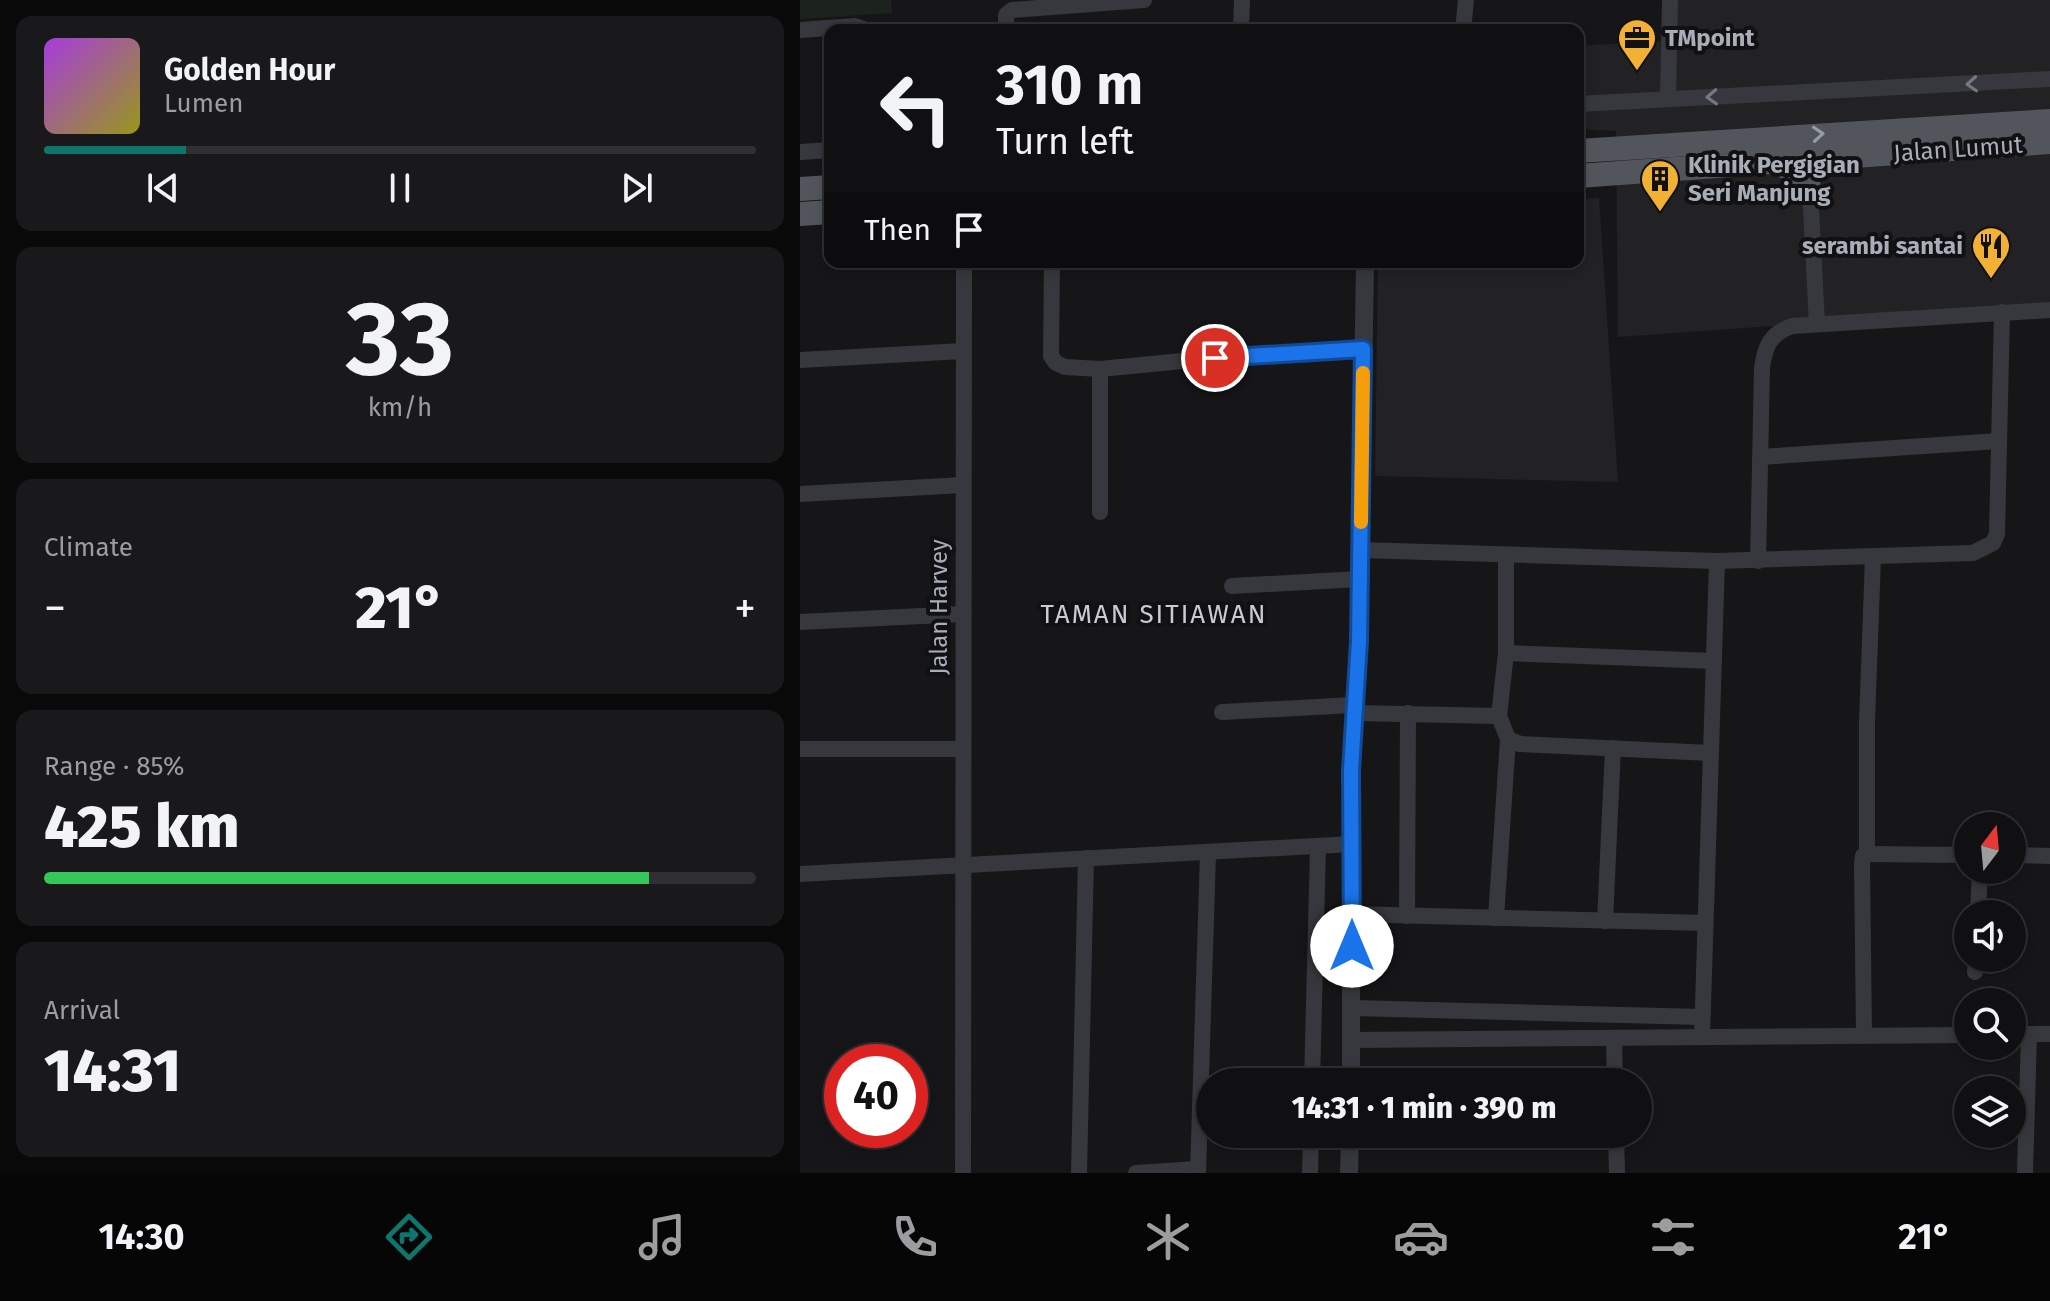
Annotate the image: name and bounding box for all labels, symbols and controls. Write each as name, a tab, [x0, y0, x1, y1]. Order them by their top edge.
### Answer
office icon: TMpoint	[1616, 17, 1658, 72]
place label: TMpoint	[1665, 24, 1755, 52]
text: Golden Hour	[164, 52, 335, 88]
text: 310 m	[996, 52, 1143, 119]
icon: left	[864, 56, 968, 160]
one-way arrow	[1965, 75, 1978, 92]
text: Lumen	[164, 88, 243, 119]
one-way arrow	[1706, 88, 1719, 105]
text: Turn left	[996, 120, 1134, 164]
one-way arrow	[1812, 126, 1825, 143]
street label: Jalan Lumut	[1893, 131, 2024, 167]
place label: Klinik Pergigian Seri Manjung	[1688, 151, 1860, 207]
building icon: Klinik Pergigian Seri Manjung	[1639, 158, 1681, 213]
icon: previous	[141, 166, 185, 210]
icon: pause	[378, 166, 422, 210]
icon: next	[615, 166, 659, 210]
icon: arrive	[947, 208, 991, 252]
text: Then	[864, 212, 931, 248]
restaurant icon: serambi santai	[1970, 225, 2012, 280]
place label: serambi santai	[1802, 232, 1963, 260]
text: 33	[346, 277, 454, 402]
pin	[1181, 324, 1249, 392]
icon: arrive	[1193, 336, 1237, 380]
text: km/h	[368, 392, 432, 423]
text: Climate	[44, 532, 133, 563]
street label: Jalan Harvey	[925, 539, 953, 675]
text: 21°	[355, 572, 445, 644]
text: −	[44, 582, 66, 635]
text: +	[734, 582, 756, 635]
district label: TAMAN SITIAWAN	[1041, 599, 1267, 630]
text: Range · 85%	[44, 751, 184, 782]
text: 425 km	[44, 791, 239, 863]
north arrow	[1954, 812, 2026, 884]
map controls	[1954, 812, 2026, 1148]
button: sound	[1954, 900, 2026, 972]
position arrow	[1310, 904, 1394, 988]
button: search	[1954, 988, 2026, 1060]
text: Arrival	[44, 995, 120, 1026]
text: 14:31	[44, 1035, 181, 1107]
speed limit sign: 40	[824, 1044, 928, 1148]
button: layers	[1954, 1076, 2026, 1148]
text: 14:31 · 1 min · 390 m	[1292, 1090, 1556, 1126]
icon: directions	[381, 1209, 437, 1265]
icon: music	[634, 1209, 690, 1265]
icon: phone	[887, 1209, 943, 1265]
icon: climate	[1140, 1209, 1196, 1265]
icon: car	[1393, 1209, 1449, 1265]
icon: filters	[1645, 1209, 1701, 1265]
text: 14:30	[98, 1215, 184, 1259]
text: 21°	[1898, 1215, 1952, 1259]

